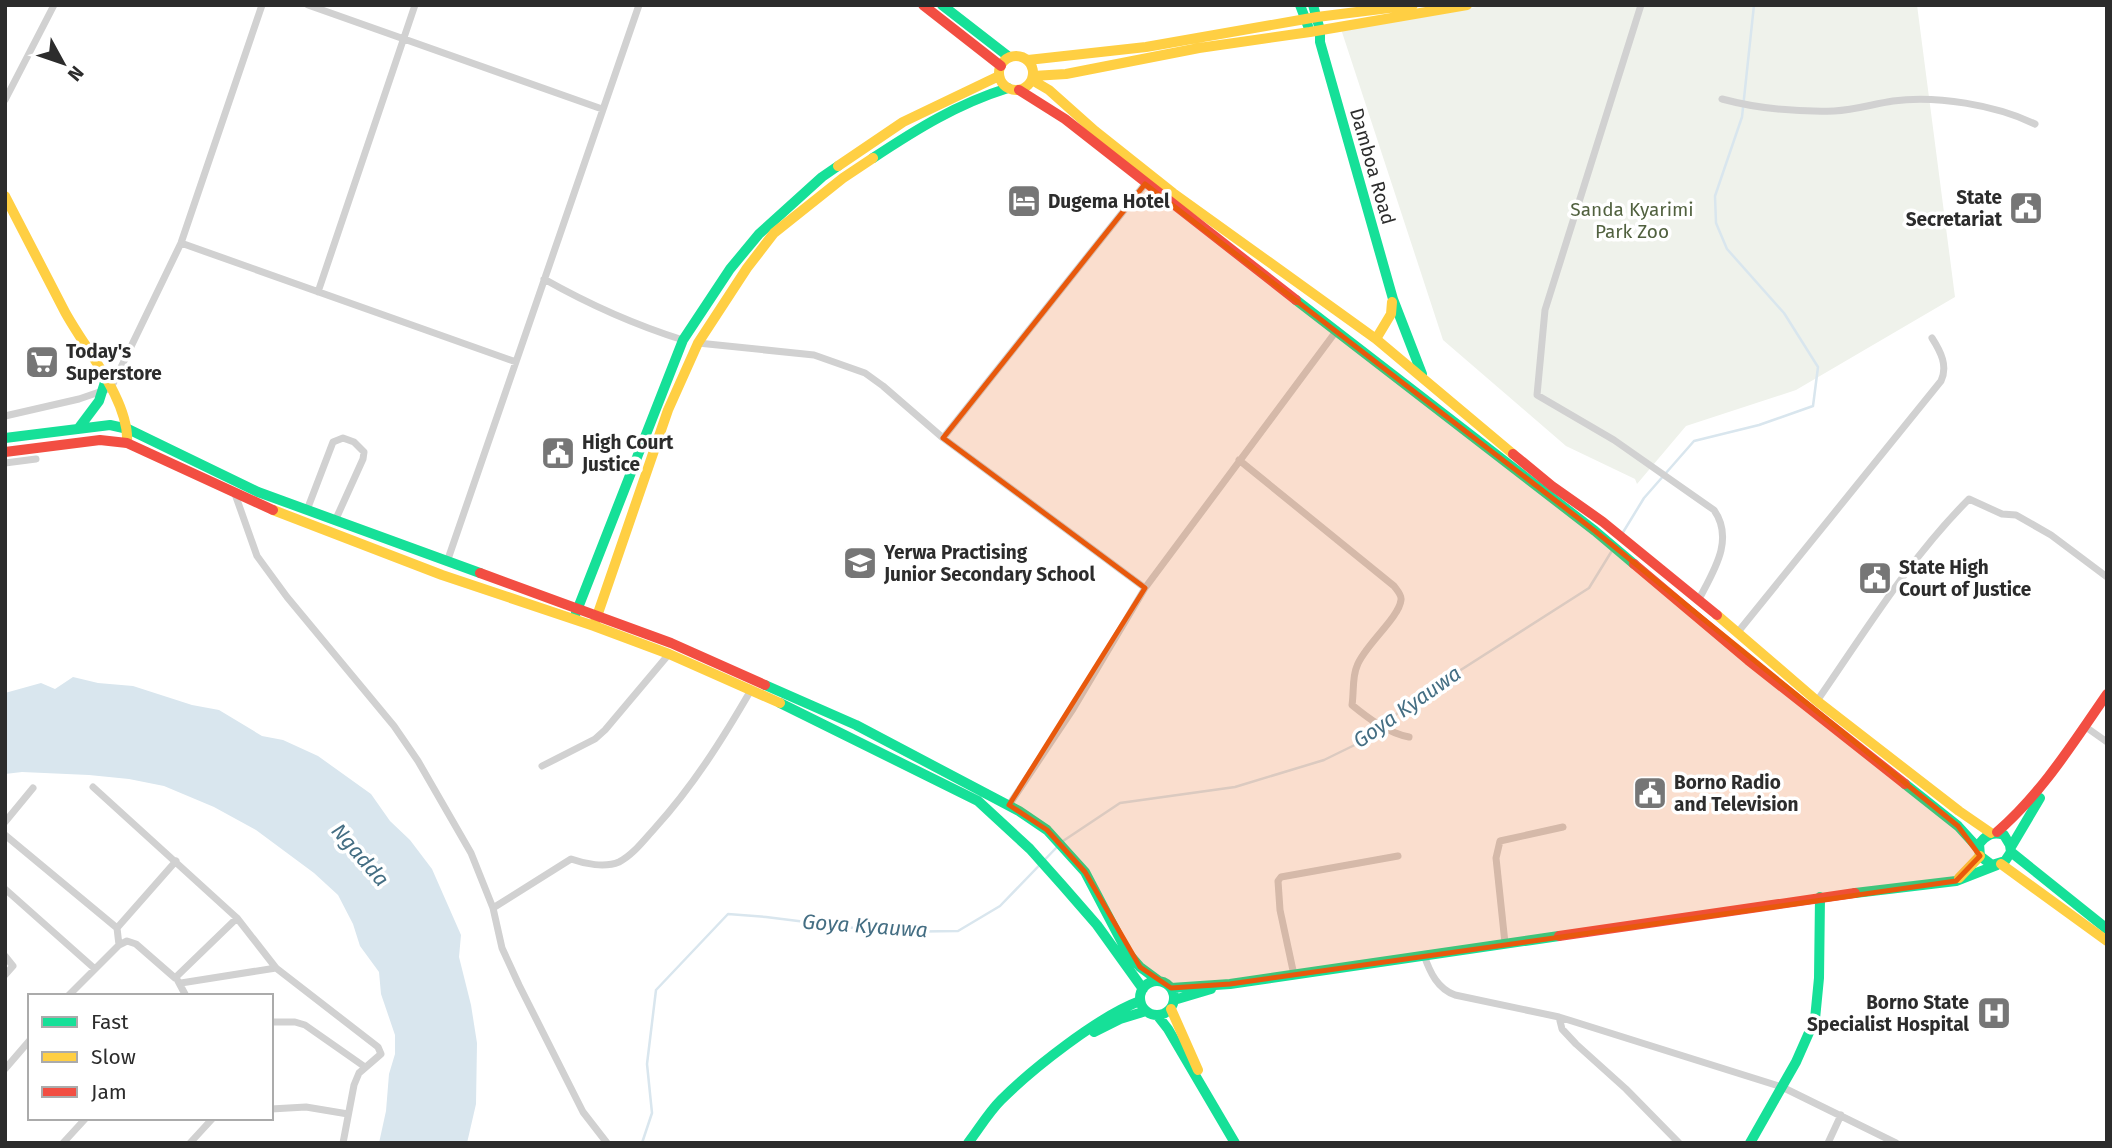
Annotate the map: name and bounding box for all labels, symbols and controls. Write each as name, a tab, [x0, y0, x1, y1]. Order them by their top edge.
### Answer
north arrow	[28, 28, 98, 98]
text: N	[63, 61, 89, 86]
street label: Damboa Road	[1345, 105, 1400, 227]
hotel icon: Dugema Hotel	[1005, 182, 1043, 220]
place label: State Secretariat	[1906, 186, 2003, 231]
public building icon: State Secretariat	[2007, 189, 2045, 227]
place label: Dugema Hotel	[1048, 190, 1170, 213]
park label: Sanda Kyarimi Park Zoo	[1570, 198, 1694, 243]
place label: Today's Superstore	[66, 340, 162, 385]
supermarket icon: Today's Superstore	[23, 343, 61, 381]
place label: High Court Justice	[581, 431, 674, 476]
public building icon: High Court Justice	[539, 434, 577, 472]
place label: Yerwa Practising Junior Secondary School	[883, 541, 1095, 586]
school or university icon: Yerwa Practising Junior Secondary School	[841, 544, 879, 582]
place label: State High Court of Justice	[1899, 556, 2031, 601]
public building icon: State High Court of Justice	[1856, 559, 1894, 597]
water label: Goya Kyauwa	[1348, 660, 1466, 754]
place label: Borno Radio and Television	[1674, 771, 1799, 816]
public building icon: Borno Radio and Television	[1631, 774, 1669, 812]
water label: Ngadda	[326, 818, 394, 892]
water label: Goya Kyauwa	[801, 909, 929, 943]
place label: Borno State Specialist Hospital	[1807, 991, 1969, 1036]
legend	[28, 994, 273, 1120]
hospital icon: Borno State Specialist Hospital	[1975, 994, 2013, 1032]
text: Fast	[91, 1009, 129, 1035]
text: Slow	[91, 1044, 136, 1070]
text: Jam	[91, 1079, 127, 1105]

